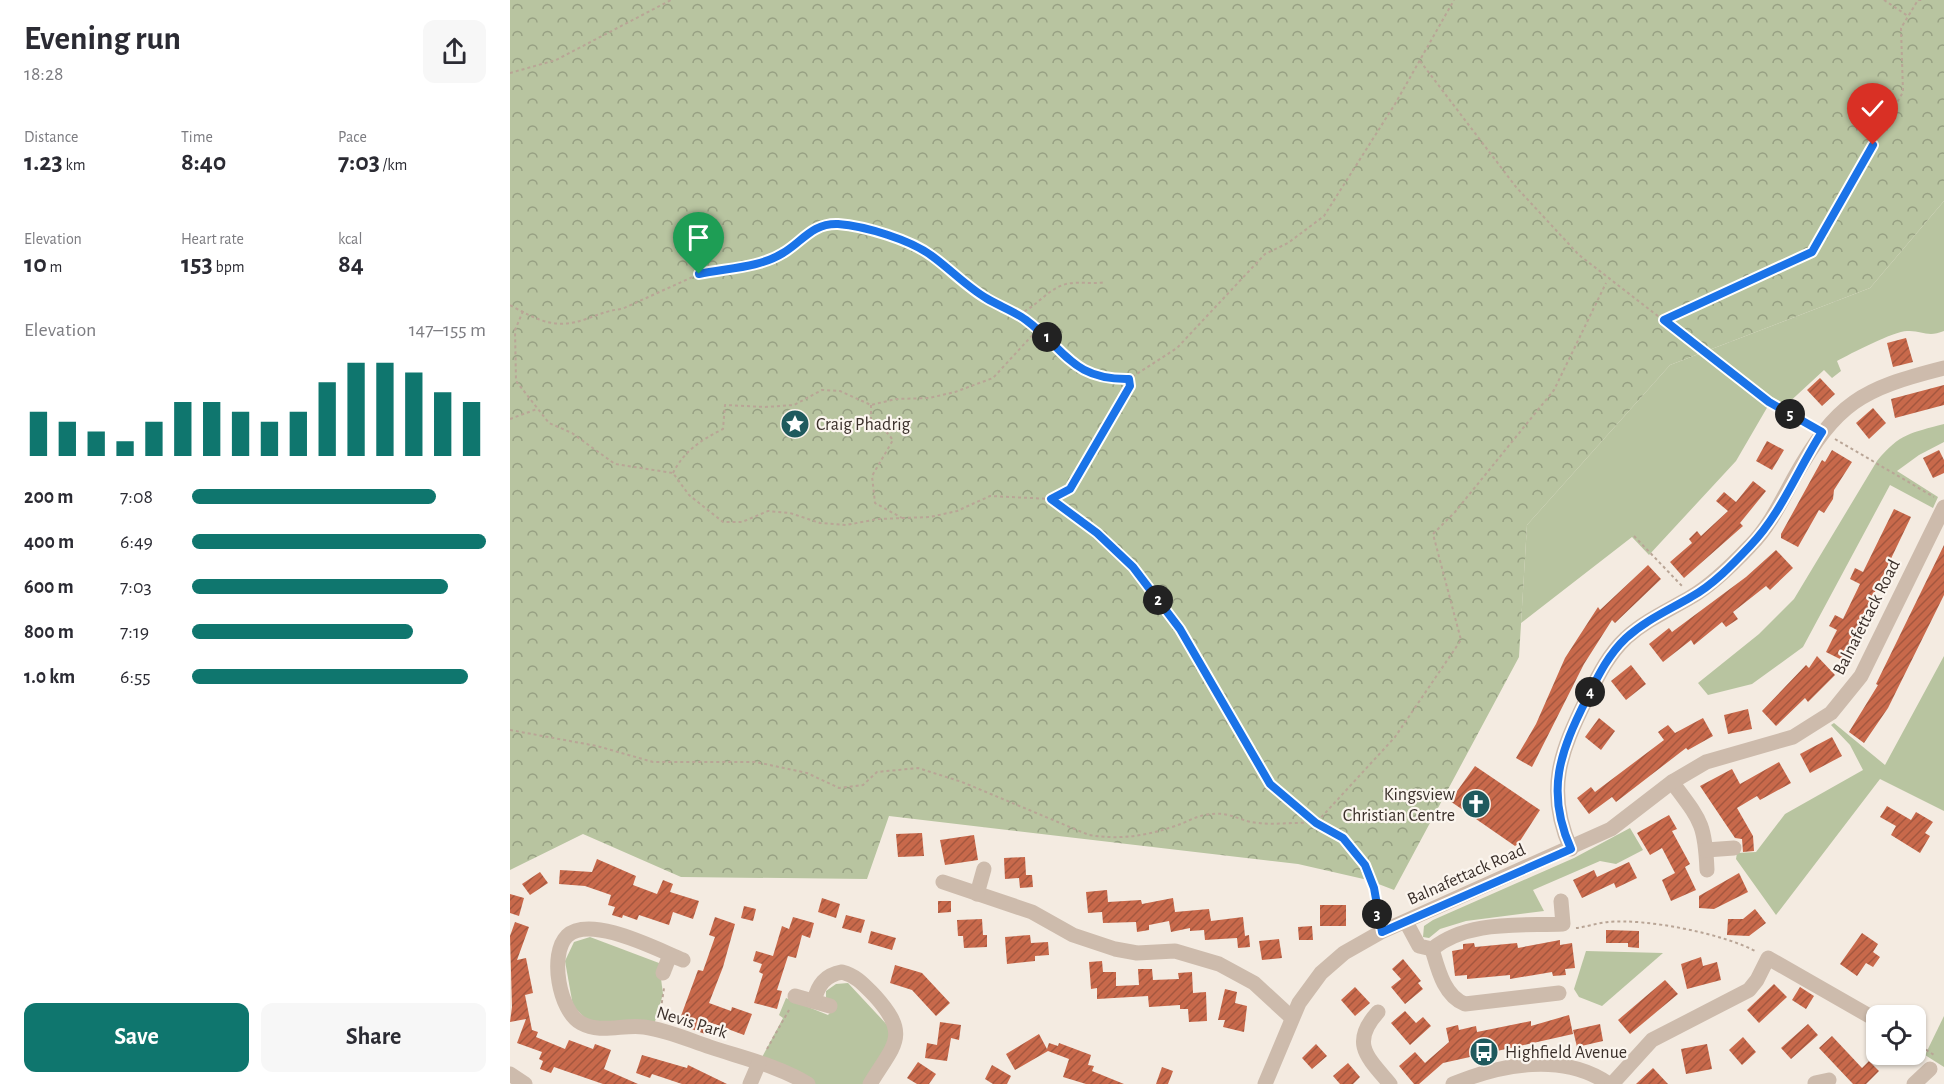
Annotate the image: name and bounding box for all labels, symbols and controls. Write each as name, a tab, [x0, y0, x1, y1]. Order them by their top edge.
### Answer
button: share	[423, 20, 486, 83]
text: Evening run	[24, 23, 181, 56]
text: 18:28	[24, 64, 64, 84]
pin	[1847, 83, 1898, 145]
icon: check	[1856, 92, 1889, 125]
text: Distance	[24, 129, 78, 145]
text: Time	[181, 129, 213, 145]
text: Pace	[338, 129, 367, 145]
text: 1.23	[24, 149, 63, 175]
text: 8:40	[181, 149, 226, 175]
text: 7:03	[338, 149, 380, 175]
text: km	[63, 157, 86, 173]
text: /km	[380, 157, 407, 173]
pin	[673, 212, 724, 274]
icon: arrive	[682, 221, 715, 254]
text: Elevation	[24, 231, 82, 247]
text: Heart rate	[181, 231, 244, 247]
text: kcal	[338, 231, 362, 247]
text: 10	[24, 251, 47, 277]
text: 153	[181, 251, 213, 277]
text: 84	[338, 251, 364, 277]
text: m	[47, 259, 62, 275]
text: bpm	[213, 259, 244, 275]
text: Elevation	[24, 320, 96, 340]
text: 147–155 m	[409, 320, 486, 340]
pin: 1	[1032, 322, 1062, 352]
text: 1	[1044, 329, 1050, 345]
pin: 5	[1775, 399, 1805, 429]
text: 5	[1787, 406, 1793, 422]
place icon: Craig Phadrig	[779, 408, 811, 440]
place label: Craig Phadrig	[816, 416, 911, 434]
text: 200 m	[24, 487, 73, 507]
text: 7:08	[120, 487, 153, 507]
text: 400 m	[24, 532, 74, 552]
text: 6:49	[120, 532, 153, 552]
street label: Balnafettack Road	[1830, 557, 1904, 678]
text: 600 m	[24, 577, 74, 597]
text: 7:03	[120, 577, 152, 597]
pin: 2	[1143, 585, 1173, 615]
text: 2	[1154, 592, 1162, 608]
text: 800 m	[24, 622, 74, 642]
text: 7:19	[120, 622, 149, 642]
text: 1.0 km	[24, 667, 75, 687]
text: 6:55	[120, 667, 151, 687]
pin: 4	[1575, 677, 1605, 707]
text: 4	[1586, 684, 1594, 700]
place label: Kingsview Christian Centre	[1343, 786, 1455, 825]
church icon: Kingsview Christian Centre	[1460, 788, 1492, 820]
street label: Balnafettack Road	[1405, 841, 1528, 909]
pin: 3	[1362, 899, 1392, 929]
text: 3	[1374, 906, 1380, 922]
button: Save	[24, 1003, 249, 1072]
button: Share	[261, 1003, 486, 1072]
street label: Nevis Park	[654, 1004, 730, 1042]
map controls	[1866, 1005, 1926, 1065]
button: locate	[1866, 1005, 1926, 1065]
bus stop icon: Highfield Avenue	[1468, 1036, 1500, 1068]
place label: Highfield Avenue	[1505, 1044, 1627, 1062]

